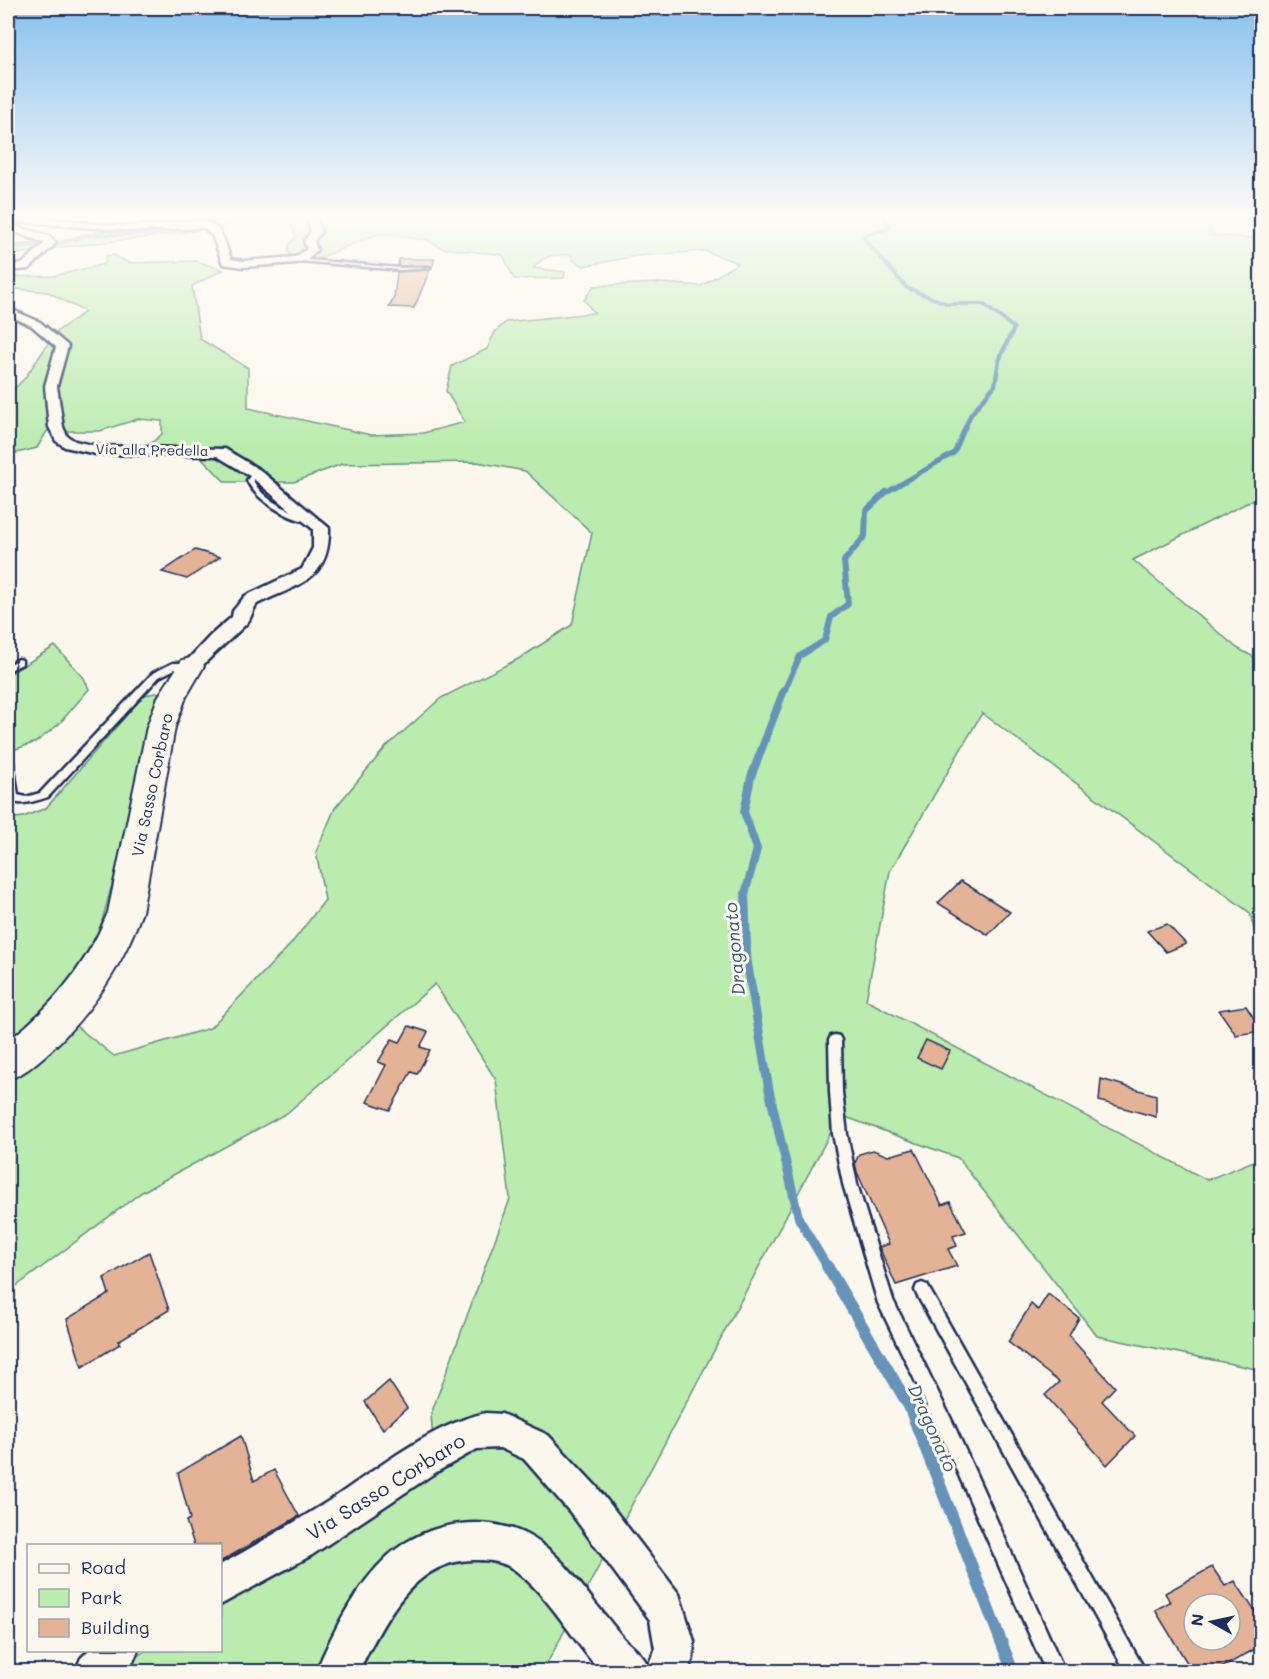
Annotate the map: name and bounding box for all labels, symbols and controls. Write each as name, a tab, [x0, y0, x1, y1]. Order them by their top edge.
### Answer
street label: Via alla Predella	[95, 439, 209, 460]
street label: Via Sasso Corbaro	[126, 711, 177, 859]
water label: Dragonato	[718, 901, 750, 997]
water label: Dragonato	[903, 1380, 963, 1475]
street label: Via Sasso Corbaro	[301, 1427, 470, 1546]
legend	[27, 1544, 222, 1652]
text: Road	[81, 1555, 126, 1579]
text: Park	[81, 1585, 122, 1609]
north arrow	[1182, 1592, 1242, 1652]
text: N	[1185, 1612, 1208, 1627]
text: Building	[81, 1615, 149, 1639]

